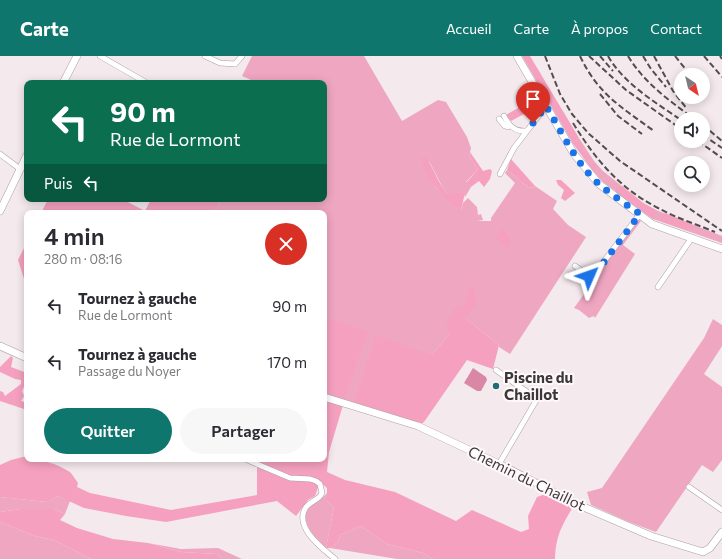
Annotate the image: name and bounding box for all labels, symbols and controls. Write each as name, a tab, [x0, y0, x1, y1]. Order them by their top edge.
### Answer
text: Carte	[20, 17, 69, 40]
text: Accueil	[446, 20, 492, 37]
text: Carte	[514, 20, 549, 37]
text: À propos	[571, 20, 628, 37]
text: Contact	[650, 20, 702, 37]
north arrow	[674, 68, 710, 104]
map controls	[674, 68, 710, 192]
pin	[516, 82, 550, 123]
icon: arrive	[522, 88, 544, 110]
text: 90 m	[110, 94, 176, 128]
icon: left	[44, 96, 96, 148]
button: sound	[674, 112, 710, 148]
text: Rue de Lormont	[110, 128, 241, 150]
button: search	[674, 156, 710, 192]
icon: left	[80, 172, 102, 194]
text: Puis	[44, 174, 72, 192]
text: 4 min	[44, 221, 105, 250]
button: close	[265, 223, 307, 265]
text: 280 m · 08:16	[44, 251, 122, 267]
position arrow	[568, 255, 610, 297]
text: Tournez à gauche	[78, 289, 197, 307]
icon: left	[44, 295, 66, 317]
text: 90 m	[272, 297, 307, 315]
text: Rue de Lormont	[78, 307, 172, 323]
text: Tournez à gauche	[78, 345, 197, 363]
icon: left	[44, 351, 66, 373]
text: 170 m	[267, 353, 307, 371]
text: Passage du Noyer	[78, 363, 181, 379]
place label: Piscine du Chaillot	[504, 368, 573, 403]
marker: Piscine du Chaillot	[491, 381, 501, 391]
button: Quitter	[44, 408, 172, 454]
button: Partager	[180, 408, 307, 454]
street label: Chemin du Chaillot	[465, 442, 589, 514]

